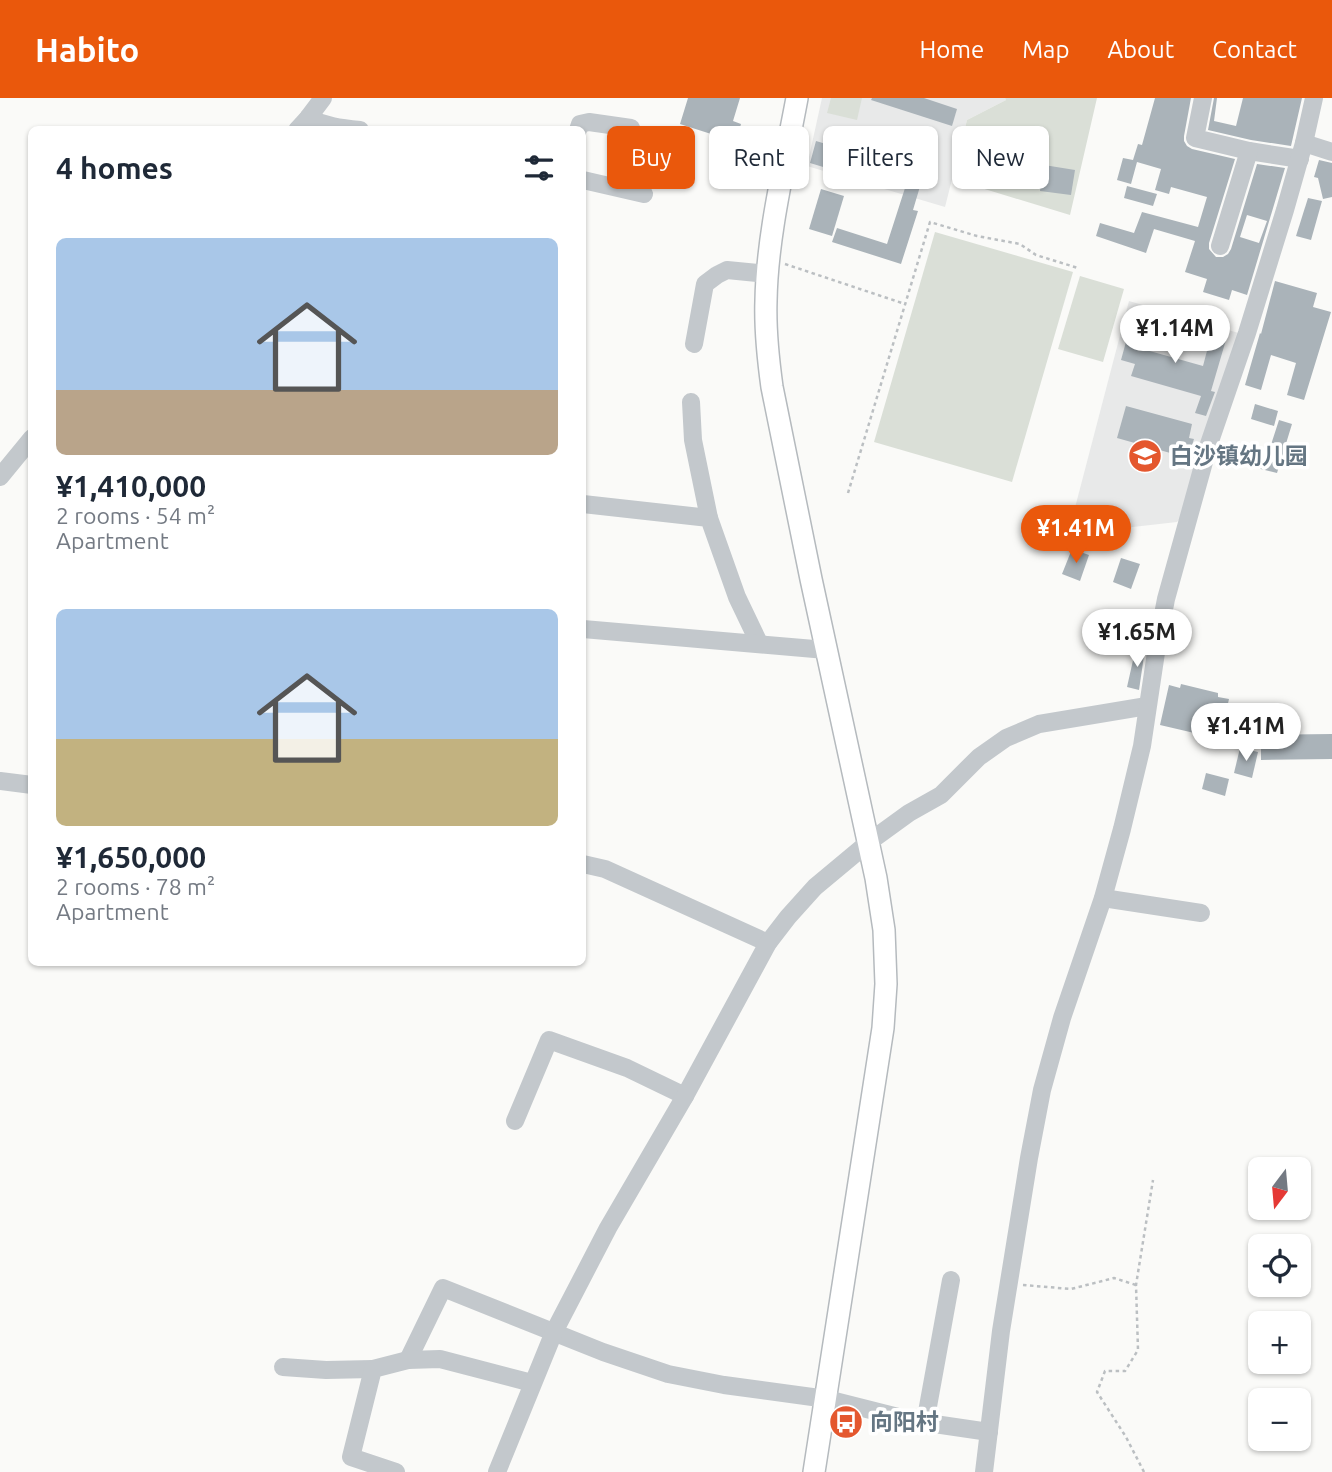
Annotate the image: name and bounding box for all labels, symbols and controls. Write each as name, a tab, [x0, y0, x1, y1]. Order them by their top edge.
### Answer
text: Habito	[35, 31, 139, 68]
text: Home	[919, 36, 984, 63]
text: Map	[1022, 36, 1069, 63]
text: About	[1107, 36, 1174, 63]
text: Contact	[1212, 36, 1297, 63]
chip: Buy	[607, 126, 695, 189]
chip: Rent	[709, 126, 809, 189]
chip: Filters	[823, 126, 938, 189]
chip: New	[952, 126, 1049, 189]
icon: filters	[520, 149, 558, 187]
text: 4 homes	[56, 151, 173, 185]
icon: home	[244, 284, 370, 410]
pin: ¥1.14M	[1118, 306, 1232, 365]
text: ¥1.14M	[1136, 315, 1214, 340]
school or university icon: 白沙镇幼儿园	[1126, 437, 1164, 475]
place label: 白沙镇幼儿园	[1170, 443, 1308, 468]
text: ¥1,410,000	[56, 469, 206, 503]
text: 2 rooms · 54 m²	[56, 503, 215, 528]
pin: ¥1.41M	[1019, 505, 1133, 565]
text: ¥1.41M	[1037, 515, 1115, 540]
text: Apartment	[56, 528, 169, 553]
pin: ¥1.65M	[1080, 610, 1194, 669]
text: ¥1.65M	[1098, 619, 1176, 644]
icon: home	[244, 655, 370, 781]
pin: ¥1.41M	[1189, 704, 1303, 763]
text: ¥1.41M	[1207, 713, 1285, 738]
text: ¥1,650,000	[56, 840, 206, 874]
text: 2 rooms · 78 m²	[56, 874, 215, 899]
text: Apartment	[56, 899, 169, 924]
north arrow	[1248, 1157, 1311, 1220]
map controls	[1248, 1157, 1311, 1451]
button: locate	[1248, 1234, 1311, 1297]
button: +	[1248, 1311, 1311, 1374]
button: −	[1248, 1388, 1311, 1451]
bus stop icon: 向阳村	[827, 1403, 865, 1441]
place label: 向阳村	[870, 1409, 939, 1434]

